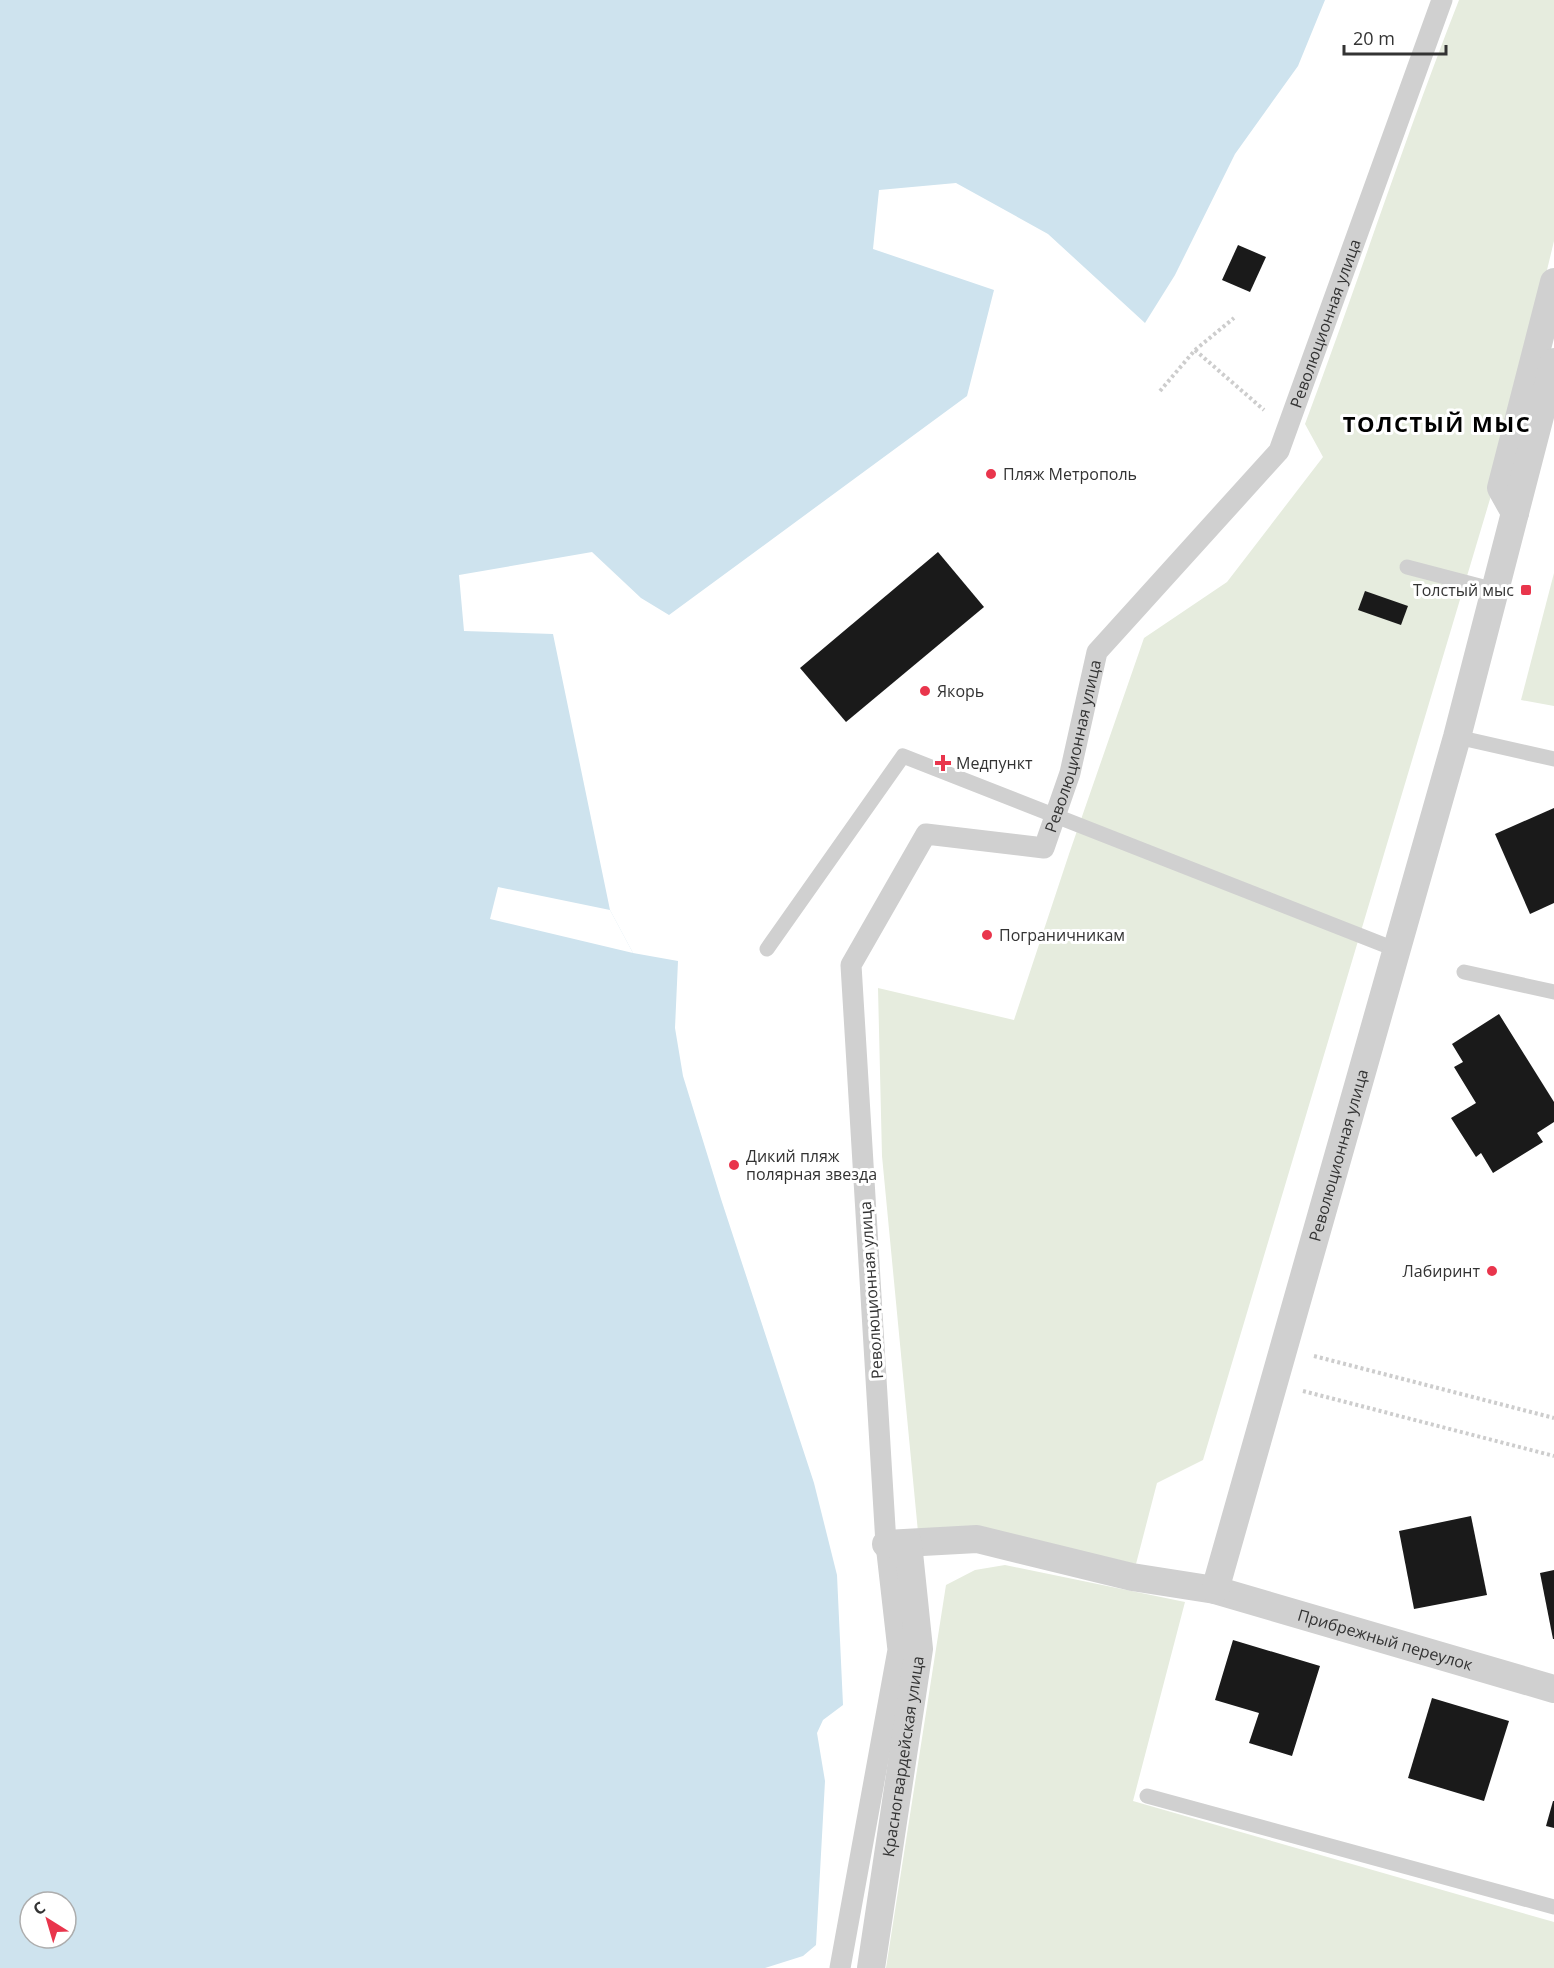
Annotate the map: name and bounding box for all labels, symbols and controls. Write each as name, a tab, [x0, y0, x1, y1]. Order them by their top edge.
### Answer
scale bar	[1344, 18, 1446, 56]
text: 20 m	[1353, 26, 1395, 50]
street label: Революционная улица	[1285, 236, 1366, 411]
district label: ТОЛСТЫЙ МЫС	[1343, 408, 1531, 438]
place label: Пляж Метрополь	[1003, 463, 1137, 485]
marker: Пляж Метрополь	[984, 467, 998, 481]
place label: Толстый мыс	[1413, 579, 1514, 601]
marker: Толстый мыс	[1519, 583, 1533, 597]
street label: Революционная улица	[1039, 657, 1106, 835]
place label: Якорь	[937, 680, 984, 702]
marker: Якорь	[918, 684, 932, 698]
place label: Медпункт	[956, 752, 1033, 774]
marker: Медпункт	[934, 754, 952, 772]
place label: Пограничникам	[999, 924, 1125, 946]
marker: Пограничникам	[980, 928, 994, 942]
street label: Революционная улица	[1303, 1067, 1373, 1244]
place label: Дикий пляж полярная звезда	[746, 1145, 877, 1185]
marker: Дикий пляж полярная звезда	[727, 1158, 741, 1172]
street label: Революционная улица	[854, 1200, 888, 1380]
place label: Лабиринт	[1403, 1260, 1480, 1282]
marker: Лабиринт	[1485, 1264, 1499, 1278]
street label: Прибрежный переулок	[1295, 1604, 1476, 1676]
street label: Красногвардейская улица	[877, 1654, 929, 1858]
north arrow	[18, 1890, 78, 1950]
text: С	[28, 1896, 50, 1920]

